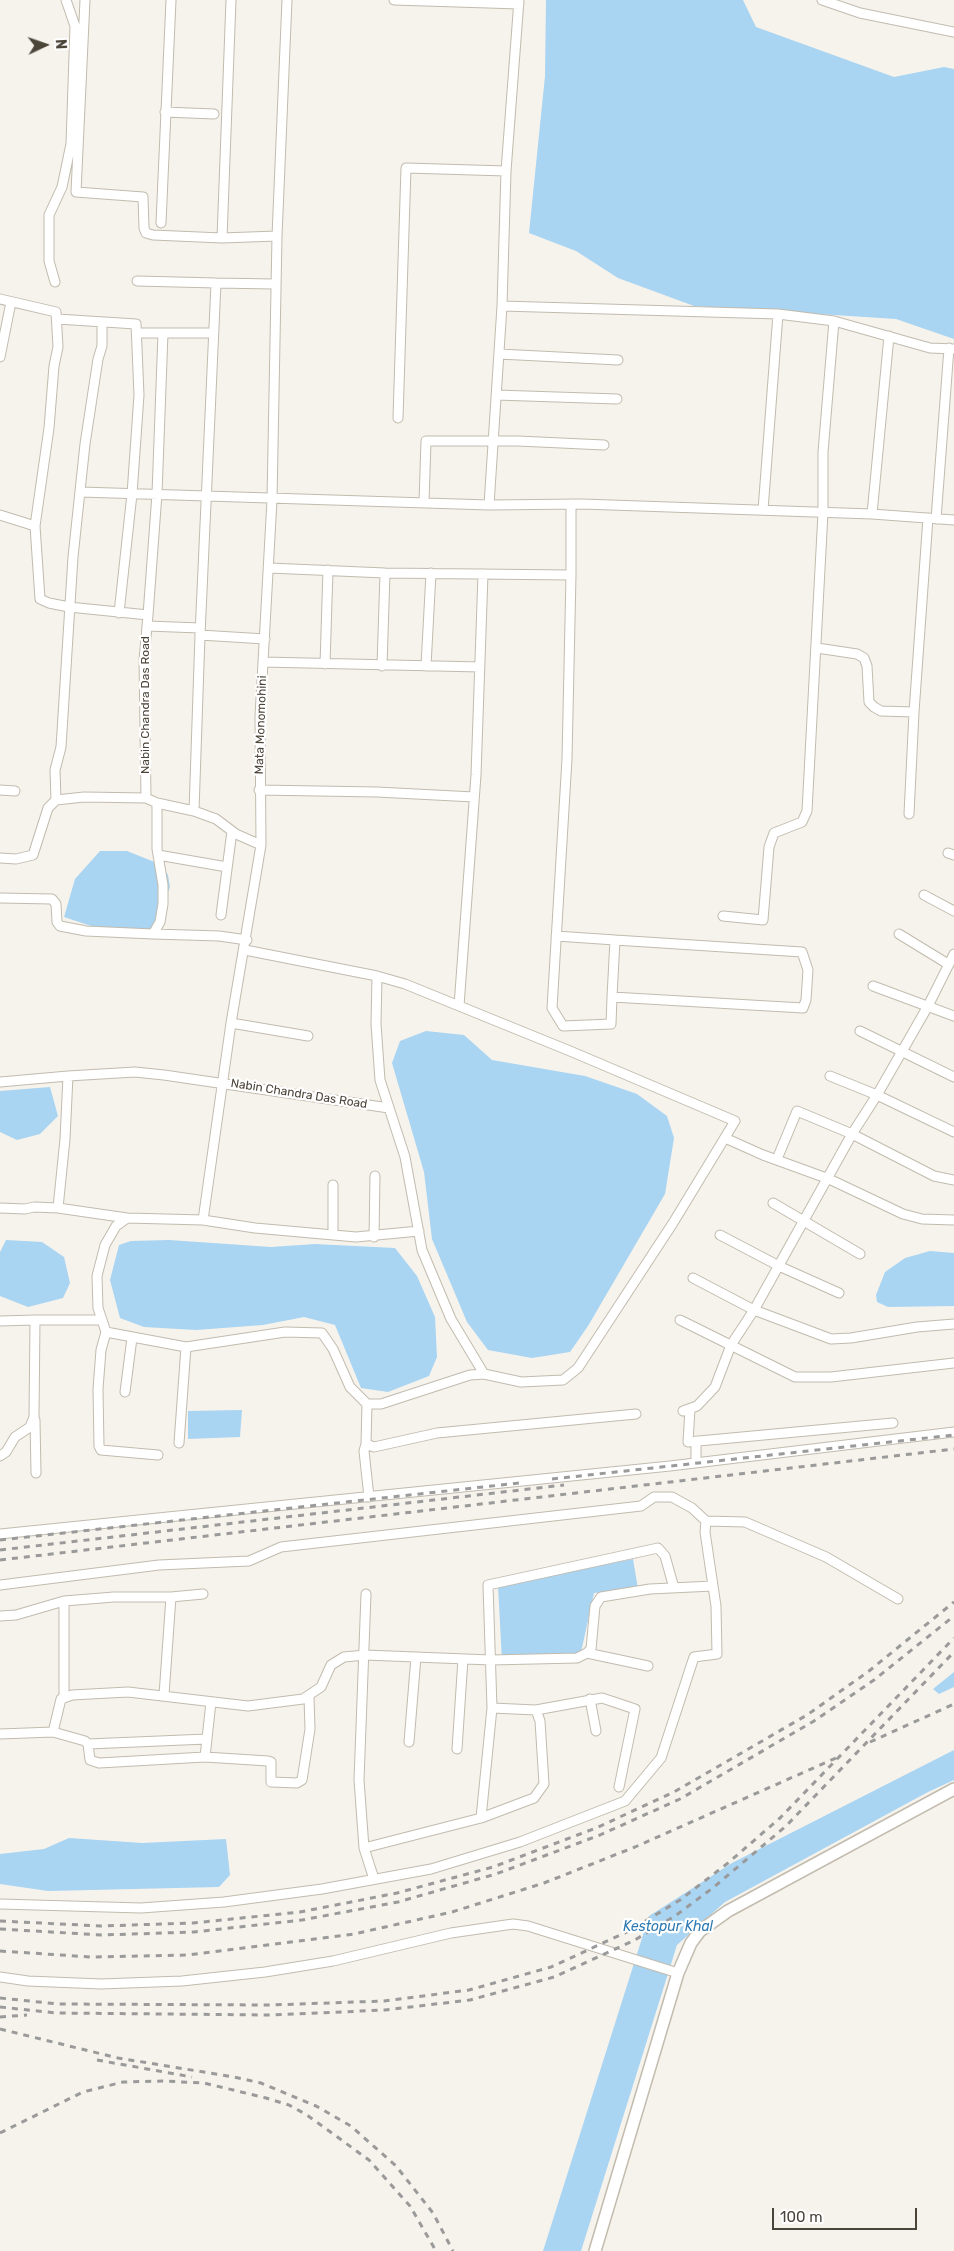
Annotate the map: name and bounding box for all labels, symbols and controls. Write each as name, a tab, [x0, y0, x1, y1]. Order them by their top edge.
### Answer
north arrow	[20, 20, 70, 70]
text: N	[52, 39, 69, 50]
street label: Nabin Chandra Das Road	[139, 636, 153, 774]
street label: Mata Monomohini	[252, 675, 270, 775]
street label: Nabin Chandra Das Road	[230, 1076, 368, 1112]
water label: Kestopur Khal	[623, 1919, 713, 1935]
scale bar	[774, 2198, 919, 2230]
text: 100 m	[780, 2208, 822, 2226]

